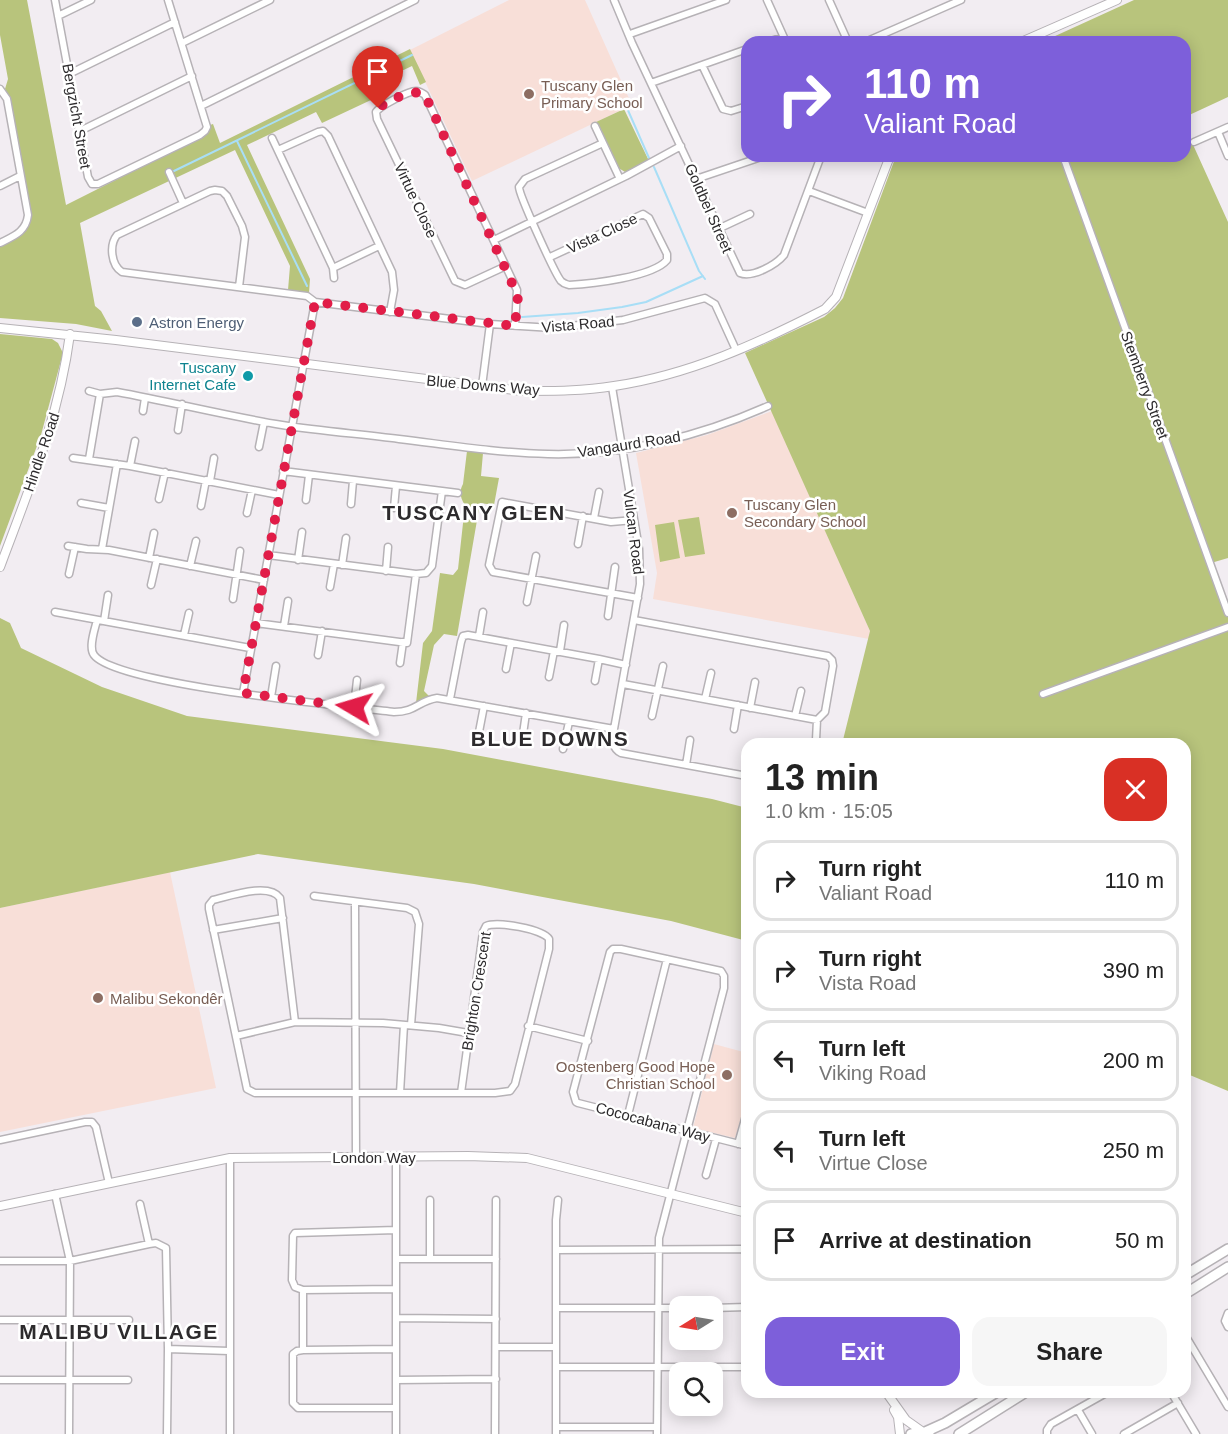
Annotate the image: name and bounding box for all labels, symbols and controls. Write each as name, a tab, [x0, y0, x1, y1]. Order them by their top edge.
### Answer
pin	[352, 46, 403, 108]
icon: arrive	[361, 55, 394, 88]
icon: right	[765, 60, 843, 138]
text: 110 m	[864, 60, 981, 107]
street label: Bergzicht Street	[59, 62, 95, 171]
place label: Tuscany Glen Primary School	[541, 77, 643, 111]
marker: Tuscany Glen Primary School	[522, 87, 536, 101]
text: Valiant Road	[864, 109, 1017, 139]
street label: Virtue Close	[391, 160, 441, 240]
street label: Goldbel Street	[682, 161, 737, 256]
street label: Vista Close	[564, 209, 640, 257]
street label: Vista Road	[541, 312, 615, 336]
place label: Astron Energy	[149, 314, 245, 331]
marker: Astron Energy	[130, 315, 144, 329]
street label: Stemberry Street	[1118, 329, 1173, 442]
place label: Tuscany Internet Cafe	[149, 359, 236, 393]
marker: Tuscany Internet Cafe	[241, 369, 255, 383]
street label: Blue Downs Way	[426, 372, 541, 398]
street label: Hindle Road	[20, 410, 62, 494]
street label: Vangaurd Road	[576, 427, 682, 461]
street label: Vulcan Road	[620, 489, 648, 575]
place label: Tuscany Glen Secondary School	[744, 496, 866, 530]
district label: TUSCANY GLEN	[382, 501, 566, 524]
marker: Tuscany Glen Secondary School	[725, 506, 739, 520]
position arrow	[322, 675, 386, 739]
district label: BLUE DOWNS	[471, 727, 629, 750]
text: 13 min	[765, 757, 879, 798]
button: close	[1104, 758, 1167, 821]
text: 1.0 km · 15:05	[765, 800, 893, 822]
text: Turn right	[819, 856, 921, 881]
icon: right	[768, 864, 801, 897]
text: 110 m	[1104, 868, 1164, 893]
text: Valiant Road	[819, 882, 932, 904]
street label: Brighton Crescent	[458, 930, 494, 1052]
text: Turn right	[819, 946, 921, 971]
icon: right	[768, 954, 801, 987]
text: 390 m	[1103, 958, 1164, 983]
text: Vista Road	[819, 972, 916, 994]
place label: Malibu Sekondêr	[110, 990, 223, 1007]
marker: Malibu Sekondêr	[91, 991, 105, 1005]
text: Turn left	[819, 1036, 905, 1061]
icon: left	[768, 1044, 801, 1077]
text: 200 m	[1103, 1048, 1164, 1073]
place label: Oostenberg Good Hope Christian School	[556, 1058, 715, 1092]
text: Viking Road	[819, 1062, 926, 1084]
marker: Oostenberg Good Hope Christian School	[720, 1068, 734, 1082]
street label: Cococabana Way	[594, 1099, 713, 1146]
text: Turn left	[819, 1126, 905, 1151]
icon: left	[768, 1134, 801, 1167]
text: 250 m	[1103, 1138, 1164, 1163]
street label: London Way	[332, 1149, 416, 1166]
text: Virtue Close	[819, 1152, 928, 1174]
icon: arrive	[768, 1224, 801, 1257]
text: Arrive at destination	[819, 1228, 1032, 1253]
text: 50 m	[1115, 1228, 1164, 1253]
north arrow	[669, 1296, 723, 1350]
map controls	[669, 1296, 723, 1416]
button: Exit	[765, 1317, 960, 1386]
button: Share	[972, 1317, 1167, 1386]
district label: MALIBU VILLAGE	[19, 1320, 219, 1343]
button: search	[669, 1362, 723, 1416]

